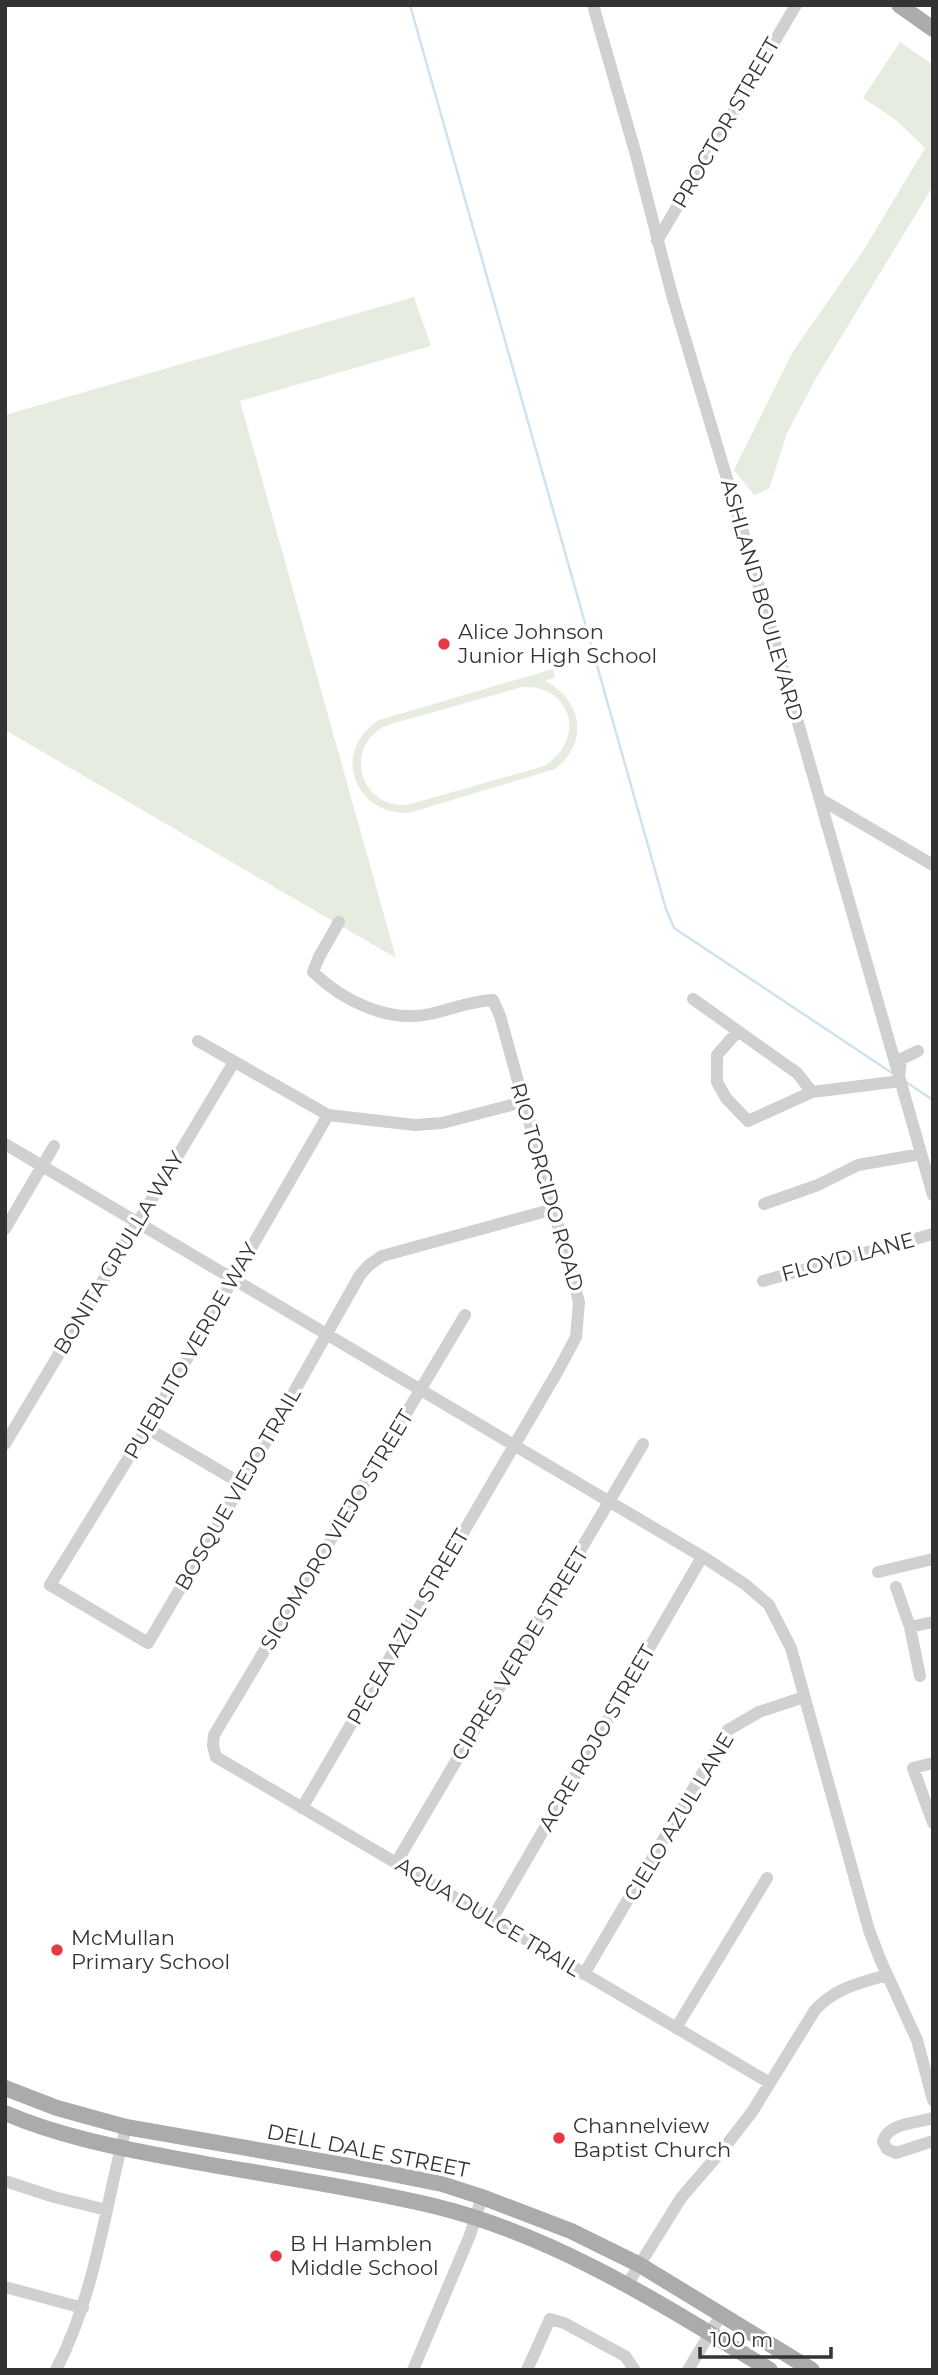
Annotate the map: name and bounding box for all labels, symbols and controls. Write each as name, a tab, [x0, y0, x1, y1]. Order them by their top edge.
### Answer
street label: PROCTOR STREET	[667, 33, 785, 212]
street label: ASHLAND BOULEVARD	[716, 476, 809, 724]
place label: Alice Johnson Junior High School	[457, 619, 657, 668]
marker: Alice Johnson Junior High School	[436, 636, 452, 652]
street label: RIO TORCIDO ROAD	[506, 1080, 589, 1294]
street label: BONITA GRULLA WAY	[48, 1146, 189, 1359]
street label: FLOYD LANE	[779, 1227, 917, 1286]
street label: PUEBLITO VERDE WAY	[118, 1238, 263, 1463]
street label: BOSQUE VIEJO TRAIL	[169, 1383, 306, 1594]
street label: SICOMORO VIEJO STREET	[255, 1405, 418, 1654]
street label: PECEA AZUL STREET	[341, 1524, 474, 1729]
street label: CIPRES VERDE STREET	[446, 1543, 593, 1765]
street label: ACRE ROJO STREET	[533, 1640, 660, 1835]
street label: CIELO AZUL LANE	[618, 1728, 739, 1906]
street label: AQUA DULCE TRAIL	[391, 1852, 586, 1982]
place label: McMullan Primary School	[71, 1925, 230, 1974]
marker: McMullan Primary School	[49, 1942, 65, 1958]
place label: Channelview Baptist Church	[573, 2113, 731, 2162]
street label: DELL DALE STREET	[265, 2119, 472, 2182]
marker: Channelview Baptist Church	[551, 2130, 567, 2146]
place label: B H Hamblen Middle School	[290, 2231, 439, 2280]
marker: B H Hamblen Middle School	[268, 2248, 284, 2264]
scale bar	[700, 2316, 831, 2360]
text: 100 m	[710, 2327, 773, 2352]

